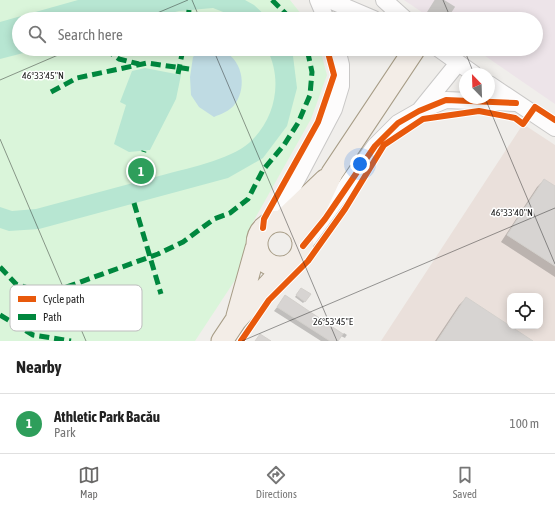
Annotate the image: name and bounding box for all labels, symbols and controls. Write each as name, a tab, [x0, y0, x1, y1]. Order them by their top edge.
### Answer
search box	[12, 12, 543, 56]
icon: search	[26, 23, 48, 45]
text: Search here	[58, 26, 123, 43]
north arrow	[459, 68, 495, 104]
text: 46°33'45"N	[22, 70, 64, 81]
your location	[350, 154, 370, 174]
pin: 1	[128, 156, 154, 186]
text: 46°33'40"N	[491, 207, 533, 218]
legend	[10, 285, 142, 331]
text: Cycle path	[43, 293, 85, 305]
map controls	[507, 293, 543, 329]
button: locate	[507, 293, 543, 329]
text: Path	[43, 311, 62, 323]
text: 26°53'45"E	[313, 316, 354, 327]
text: Nearby	[16, 357, 62, 377]
text: Athletic Park Bacău	[54, 408, 160, 425]
text: 1	[26, 416, 32, 431]
text: 100 m	[510, 416, 539, 431]
text: Park	[54, 425, 76, 440]
tab: Map	[78, 464, 100, 500]
tab: Directions	[256, 464, 297, 500]
tab: Saved	[453, 464, 477, 500]

